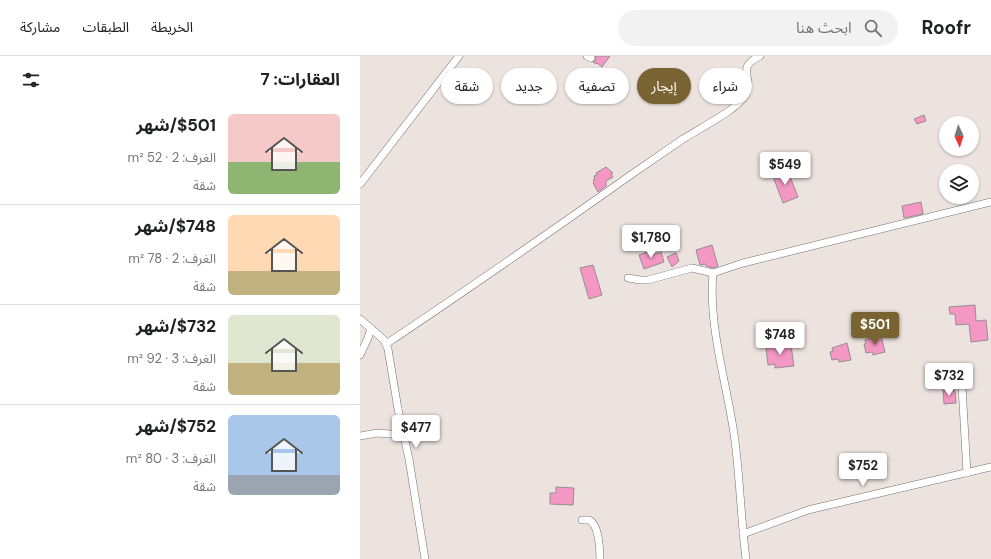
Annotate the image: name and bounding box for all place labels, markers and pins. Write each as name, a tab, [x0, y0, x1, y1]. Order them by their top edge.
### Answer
pin: $549	[761, 152, 809, 186]
pin: $1,780	[618, 225, 684, 259]
pin: $501	[851, 312, 899, 346]
pin: $748	[756, 322, 804, 356]
pin: $732	[925, 363, 973, 397]
pin: $477	[392, 415, 440, 449]
pin: $752	[839, 453, 887, 487]

